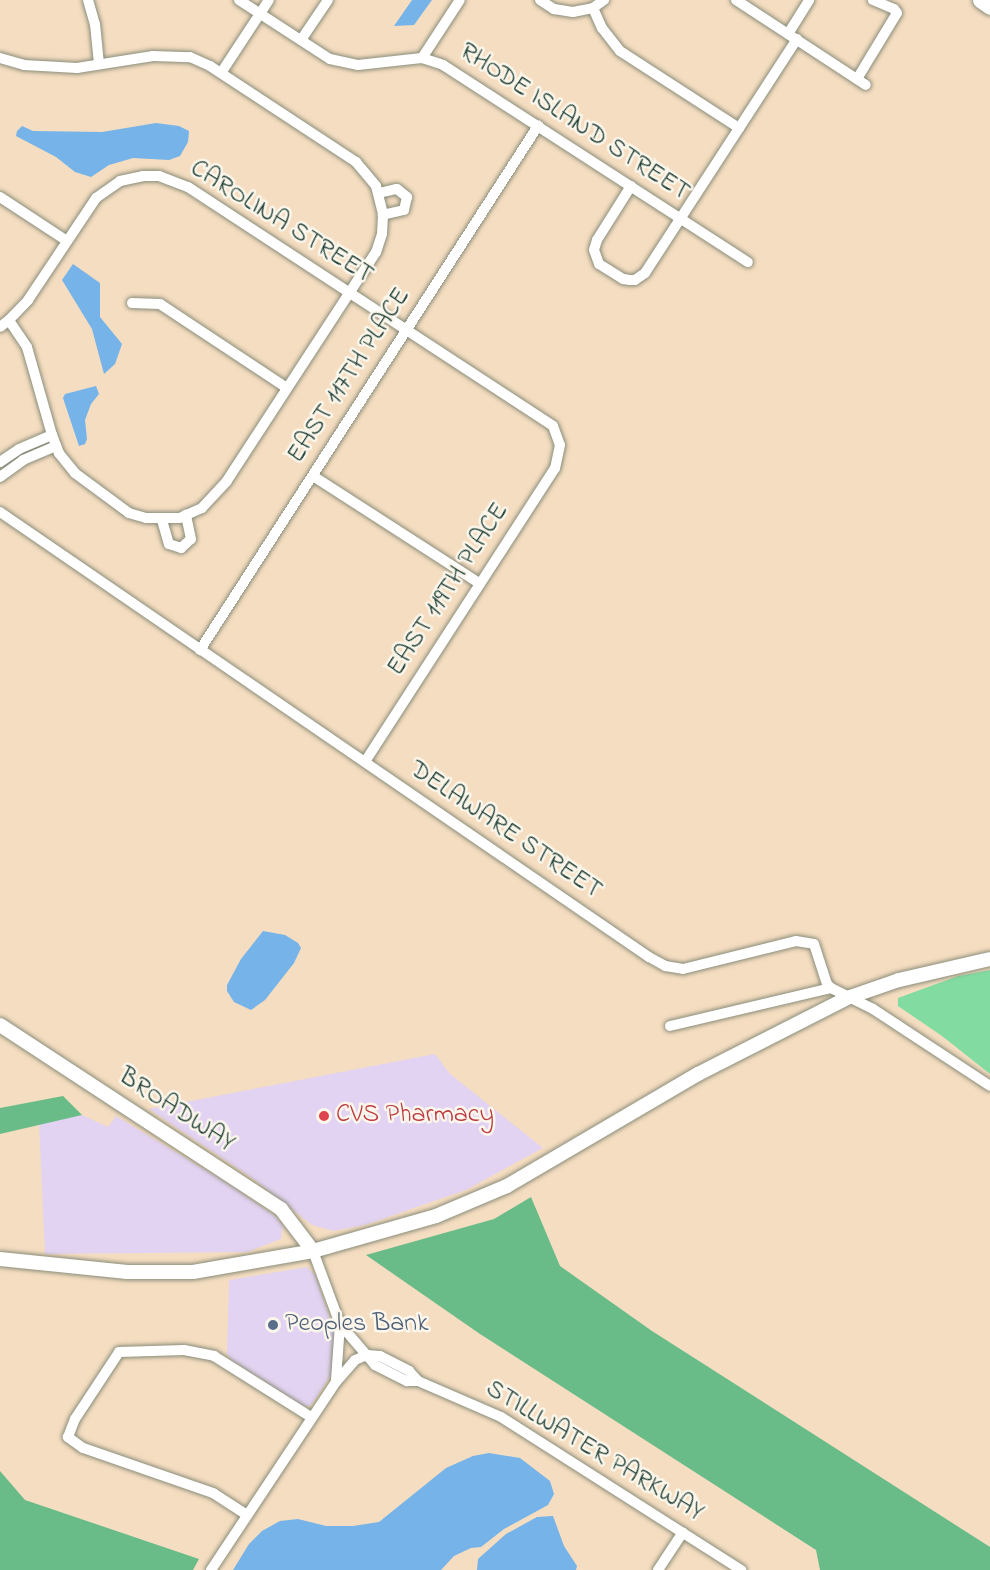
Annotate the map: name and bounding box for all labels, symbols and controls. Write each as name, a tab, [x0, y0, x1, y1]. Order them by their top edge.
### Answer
street label: RHODE ISLAND STREET	[453, 37, 695, 209]
street label: CAROLINA STREET	[184, 154, 378, 292]
street label: EAST 117TH PLACE	[282, 282, 418, 470]
street label: EAST 119TH PLACE	[381, 498, 517, 682]
street label: DELAWARE STREET	[403, 755, 607, 907]
street label: BROADWAY	[112, 1062, 240, 1160]
place label: CVS Pharmacy	[336, 1100, 494, 1132]
marker: CVS Pharmacy	[317, 1109, 331, 1123]
place label: Peoples Bank	[285, 1309, 429, 1341]
marker: Peoples Bank	[266, 1318, 280, 1332]
street label: STILLWATER PARKWAY	[479, 1374, 709, 1530]

